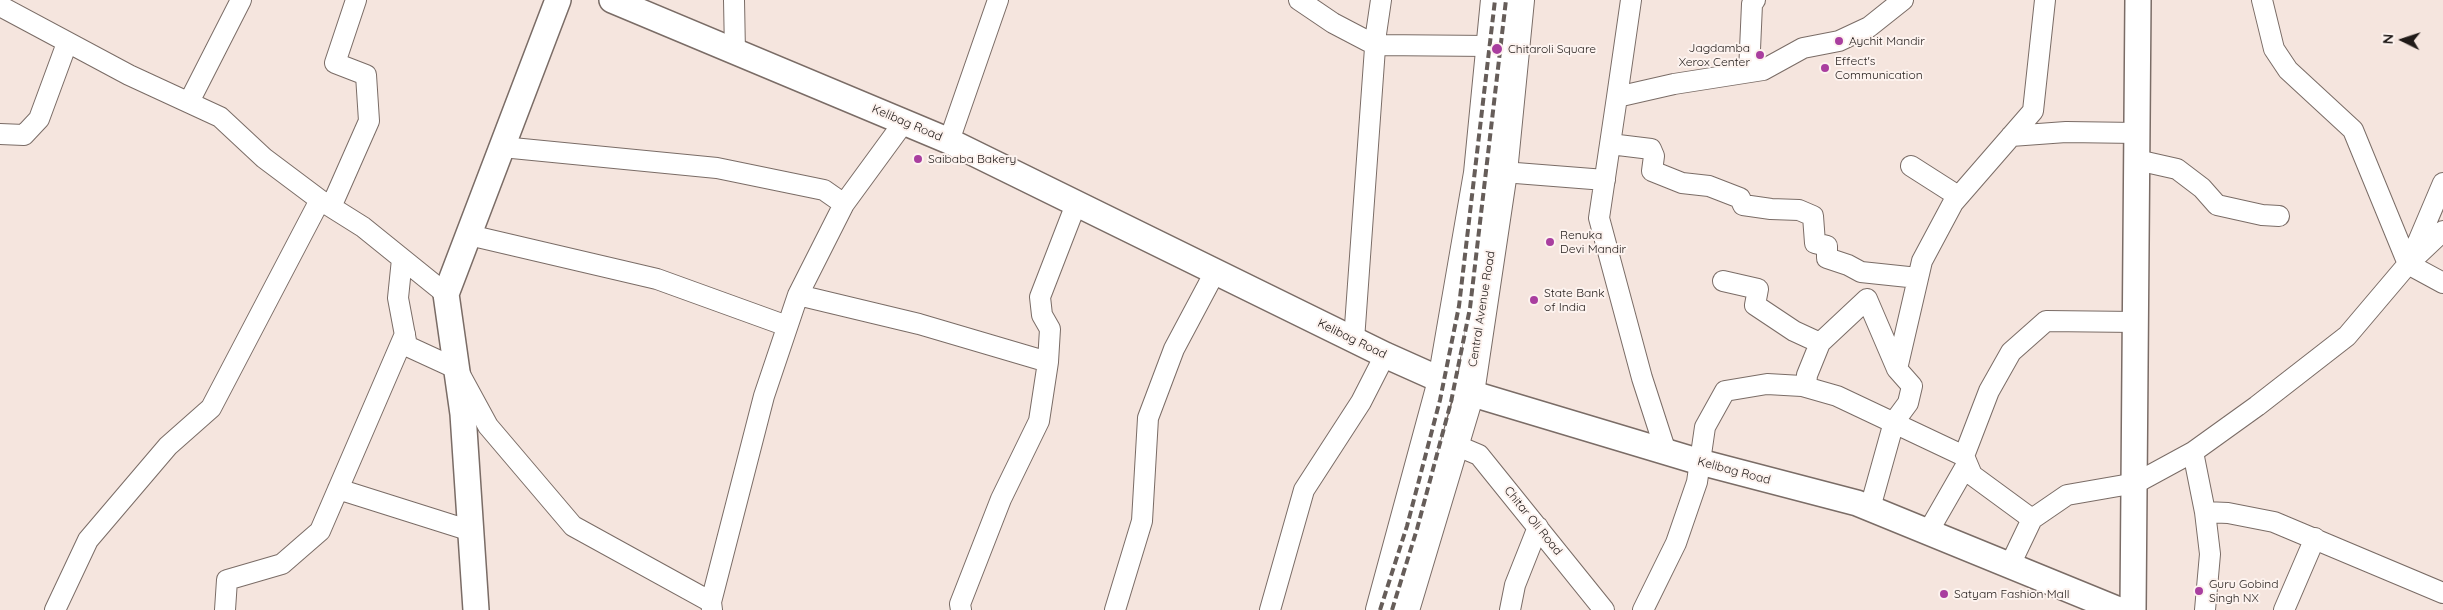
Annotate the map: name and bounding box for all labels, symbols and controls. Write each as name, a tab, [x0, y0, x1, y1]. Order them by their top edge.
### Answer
north arrow	[2378, 15, 2428, 65]
text: N	[2379, 33, 2397, 45]
place label: Aychit Mandir	[1849, 34, 1925, 48]
marker: Aychit Mandir	[1833, 35, 1845, 47]
place label: Jagdamba Xerox Center	[1679, 41, 1750, 69]
marker: Chitaroli Square	[1490, 42, 1504, 56]
place label: Chitaroli Square	[1508, 42, 1596, 56]
marker: Jagdamba Xerox Center	[1754, 49, 1766, 61]
place label: Effect's Communication	[1835, 54, 1923, 82]
marker: Effect's Communication	[1819, 62, 1831, 74]
street label: Kelibag Road	[870, 102, 944, 144]
place label: Saibaba Bakery	[928, 152, 1016, 166]
marker: Saibaba Bakery	[912, 153, 924, 165]
place label: Renuka Devi Mandir	[1560, 228, 1626, 256]
marker: Renuka Devi Mandir	[1544, 236, 1556, 248]
street label: Central Avenue Road	[1466, 250, 1498, 368]
place label: State Bank of India	[1544, 286, 1605, 314]
marker: State Bank of India	[1528, 294, 1540, 306]
street label: Kelibag Road	[1315, 316, 1389, 362]
street label: Kelibag Road	[1696, 454, 1772, 488]
street label: Chitar Oli Road	[1501, 484, 1565, 558]
place label: Guru Gobind Singh NX	[2209, 577, 2279, 605]
marker: Guru Gobind Singh NX	[2193, 585, 2205, 597]
place label: Satyam Fashion Mall	[1954, 587, 2069, 601]
marker: Satyam Fashion Mall	[1938, 588, 1950, 600]

